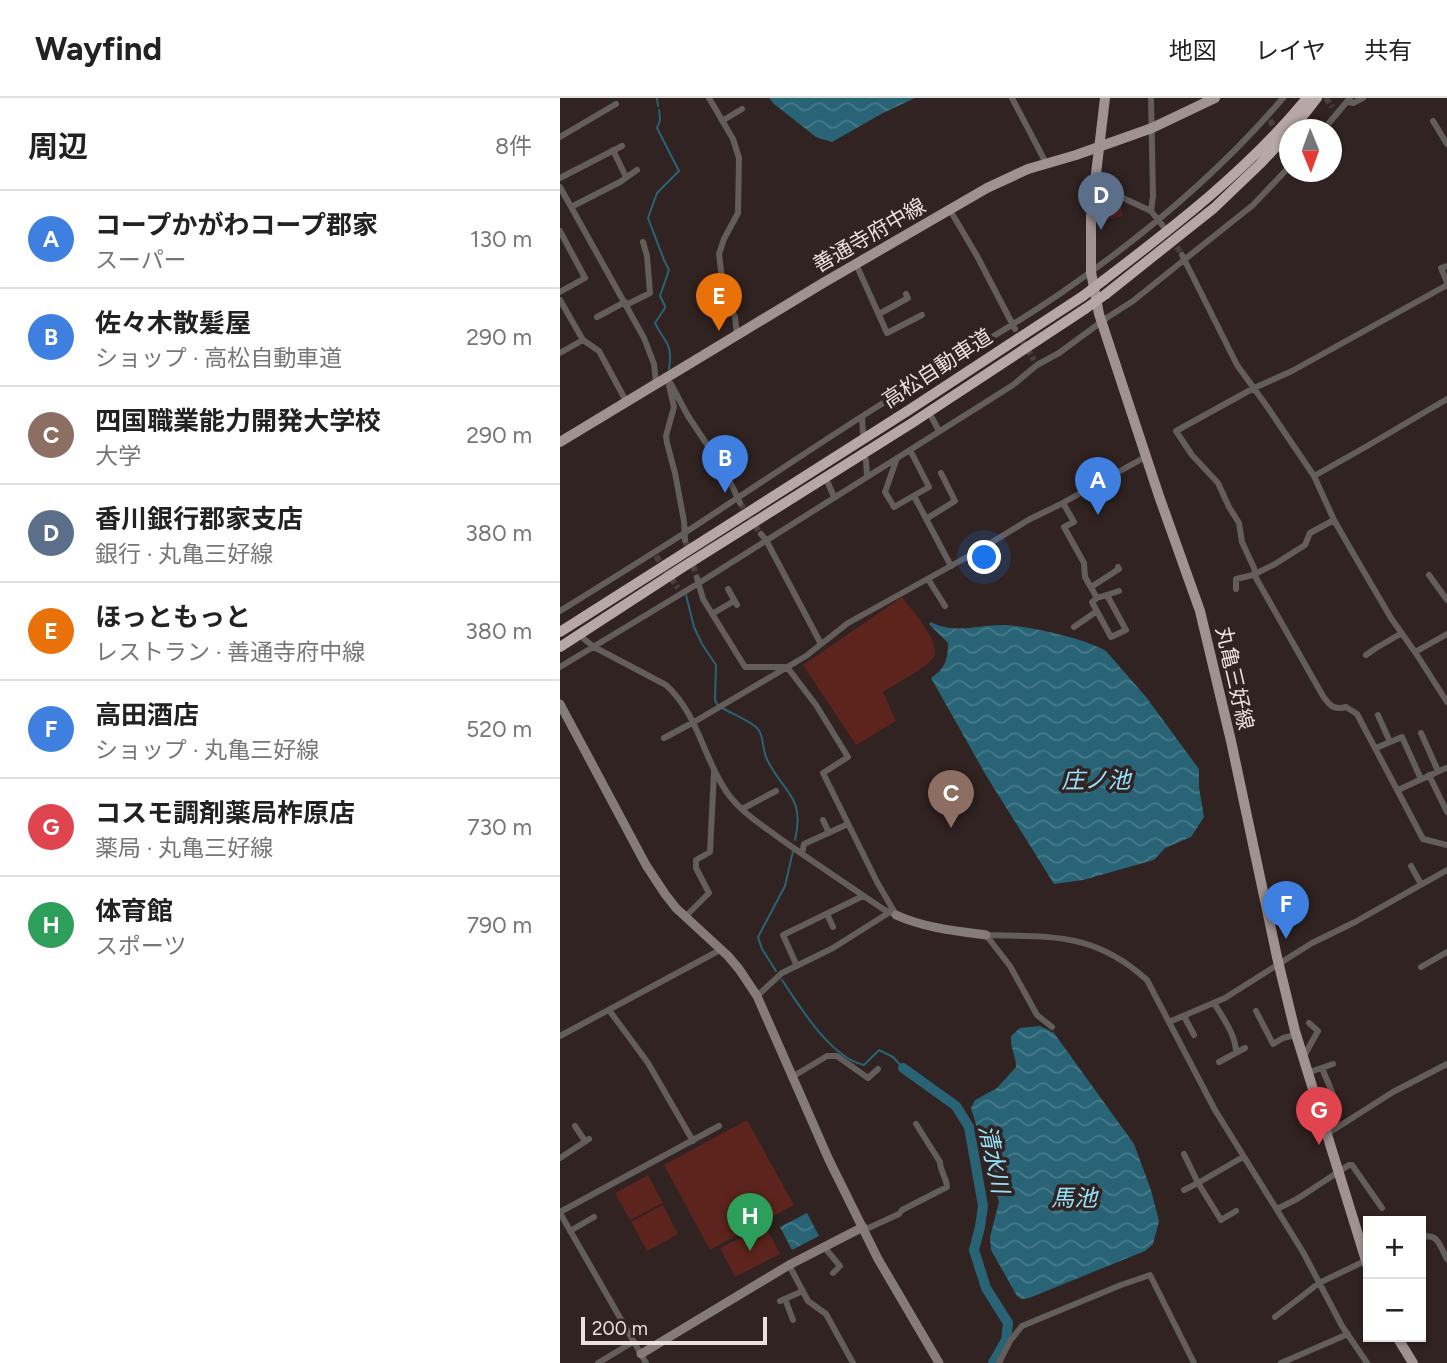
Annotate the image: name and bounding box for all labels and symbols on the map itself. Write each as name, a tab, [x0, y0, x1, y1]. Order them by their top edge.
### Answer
north arrow	[1279, 119, 1342, 182]
pin: D	[1078, 172, 1124, 230]
street label: 善通寺府中線	[808, 193, 930, 277]
pin: E	[696, 273, 742, 331]
street label: 高松自動車道	[877, 323, 997, 413]
pin: B	[702, 435, 748, 493]
pin: A	[1075, 457, 1121, 515]
your location	[967, 540, 1001, 574]
street label: 丸亀三好線	[1211, 624, 1259, 732]
water label: 庄ノ池	[1062, 766, 1133, 794]
pin: C	[928, 770, 974, 828]
pin: F	[1263, 881, 1309, 939]
pin: G	[1296, 1087, 1342, 1145]
water label: 清水川	[973, 1122, 1015, 1199]
water label: 馬池	[1051, 1184, 1099, 1212]
pin: H	[727, 1193, 773, 1251]
scale bar	[581, 1314, 766, 1346]

